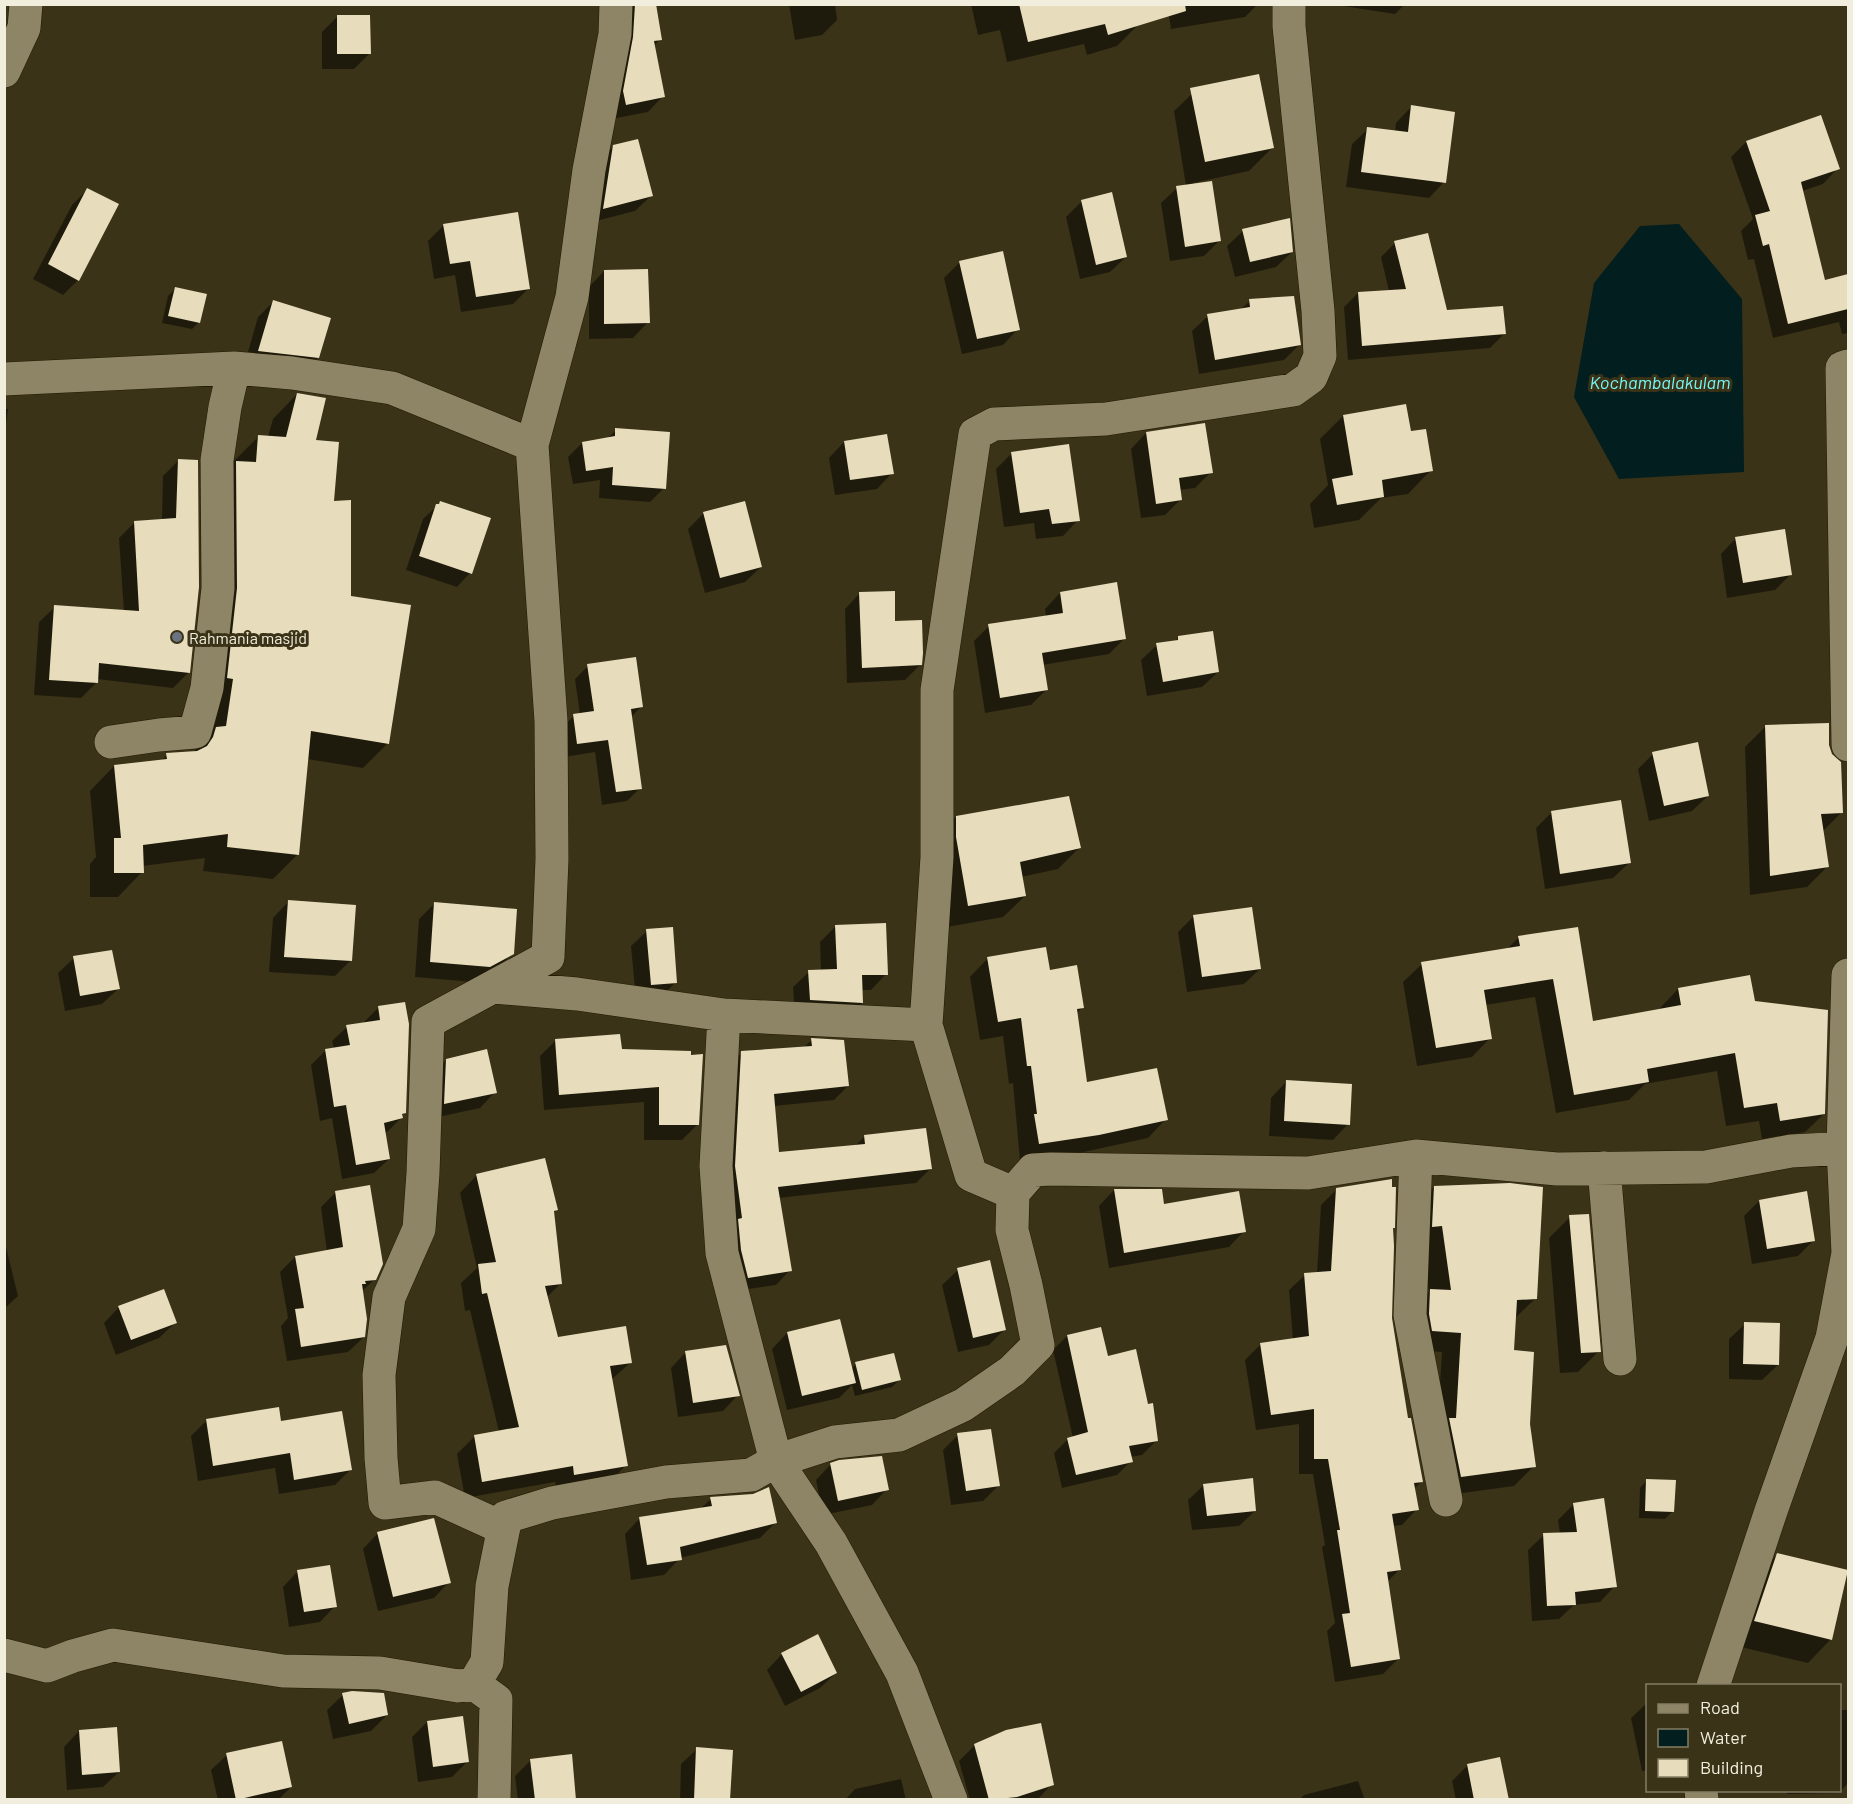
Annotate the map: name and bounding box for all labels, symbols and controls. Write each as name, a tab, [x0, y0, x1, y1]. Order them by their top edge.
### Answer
water label: Kochambalakulam	[1589, 371, 1731, 393]
place label: Rahmania masjid	[189, 628, 307, 647]
marker: Rahmania masjid	[170, 630, 184, 644]
legend	[1646, 1684, 1841, 1792]
text: Road	[1700, 1696, 1740, 1718]
text: Water	[1700, 1726, 1747, 1748]
text: Building	[1700, 1756, 1763, 1778]

